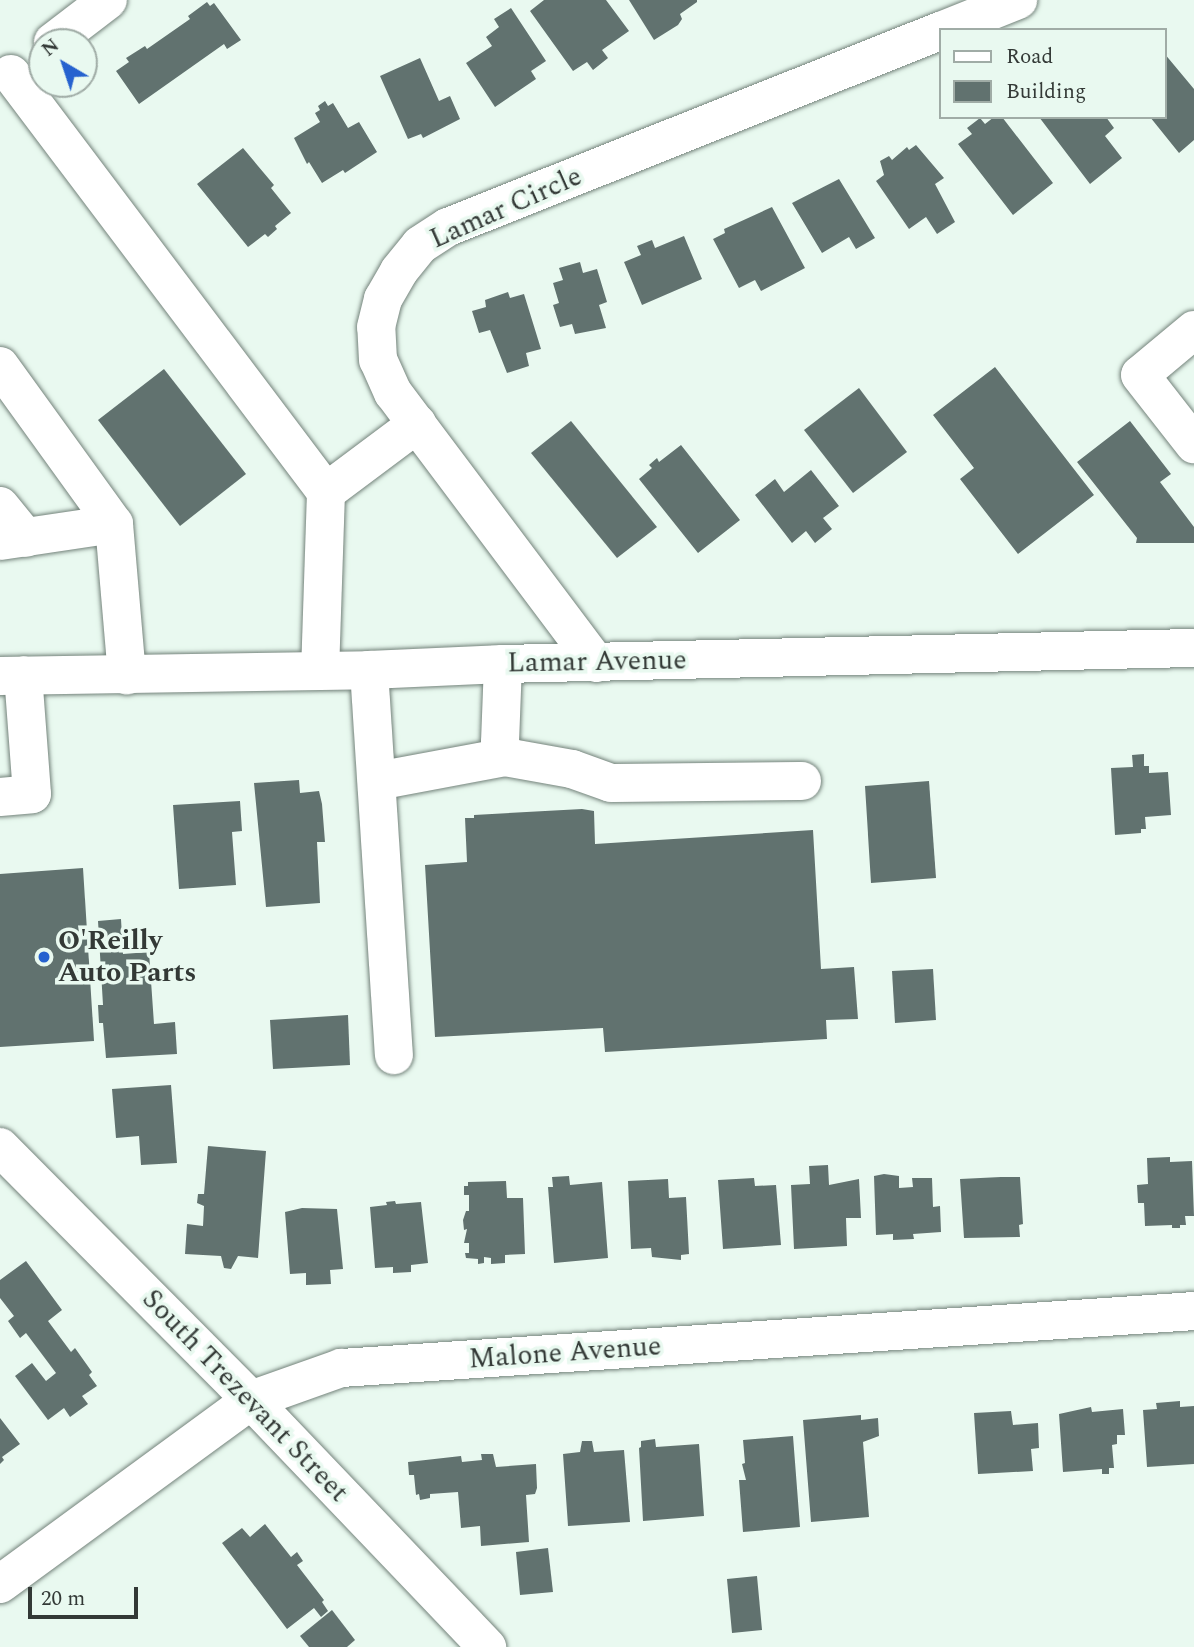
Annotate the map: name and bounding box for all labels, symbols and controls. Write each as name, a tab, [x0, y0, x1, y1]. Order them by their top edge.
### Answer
north arrow	[28, 28, 98, 98]
legend	[939, 28, 1166, 119]
text: N	[36, 32, 66, 64]
text: Road	[1006, 41, 1053, 73]
text: Building	[1006, 76, 1086, 108]
street label: Lamar Circle	[425, 160, 587, 256]
street label: Lamar Avenue	[507, 644, 687, 680]
place label: O'Reilly Auto Parts	[58, 924, 197, 990]
marker: O'Reilly Auto Parts	[36, 949, 52, 965]
street label: South Trezevant Street	[135, 1283, 355, 1509]
street label: Malone Avenue	[468, 1330, 662, 1376]
scale bar	[32, 1574, 142, 1618]
text: 20 m	[41, 1583, 85, 1615]

